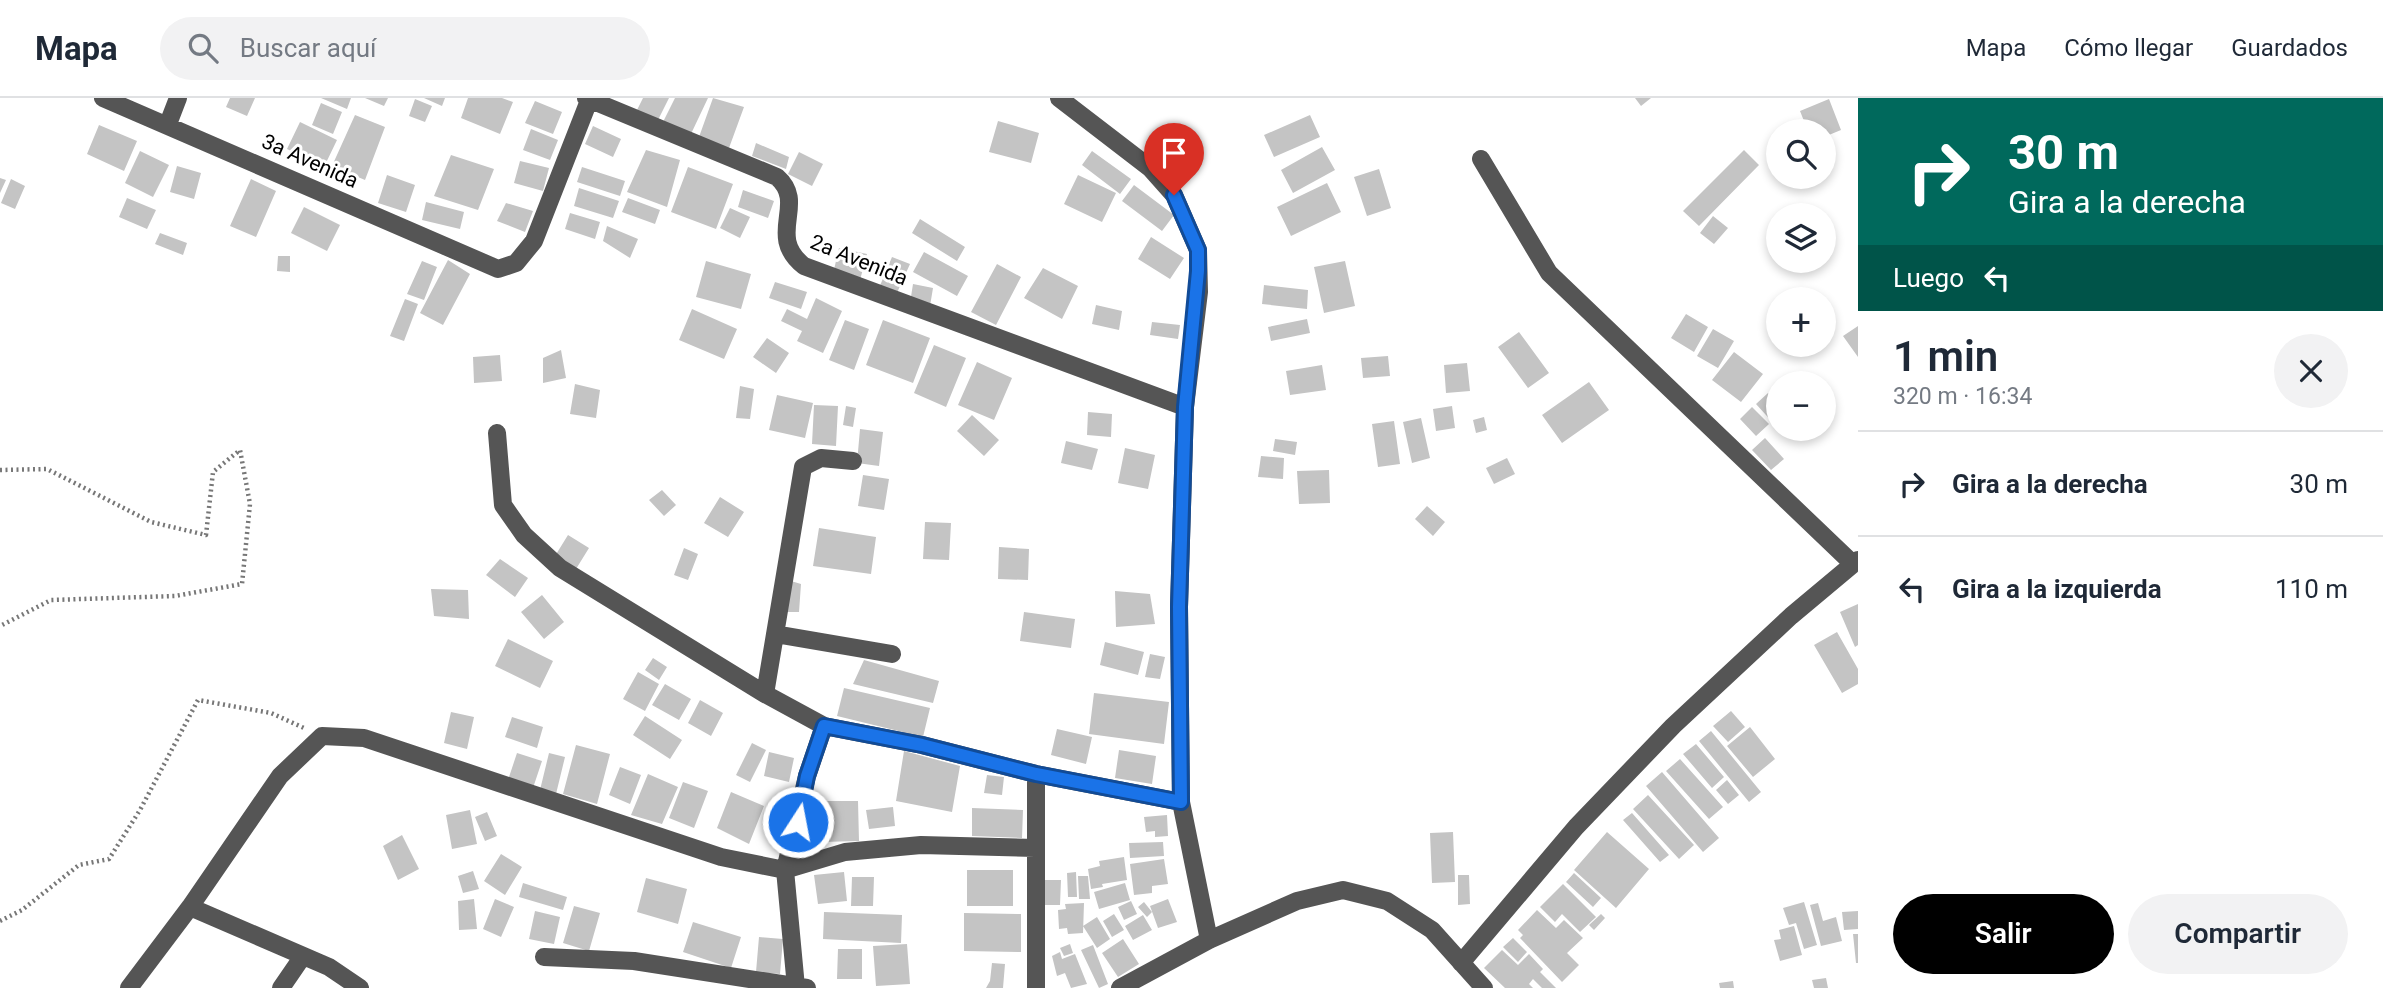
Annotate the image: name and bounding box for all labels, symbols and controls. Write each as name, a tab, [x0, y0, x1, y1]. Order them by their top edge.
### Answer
search box	[160, 17, 650, 80]
text: Mapa	[35, 29, 118, 68]
icon: search	[184, 29, 222, 67]
text: Buscar aquí	[240, 33, 376, 63]
text: Mapa	[1966, 34, 2026, 62]
text: Cómo llegar	[2064, 34, 2193, 62]
text: Guardados	[2231, 34, 2348, 62]
map controls	[1766, 119, 1836, 441]
button: search	[1766, 119, 1836, 189]
pin	[1144, 123, 1204, 195]
text: 30 m	[2008, 124, 2119, 181]
icon: right	[1893, 126, 1984, 217]
street label: 3a Avenida	[258, 129, 362, 193]
icon: arrive	[1155, 134, 1193, 172]
text: Gira a la derecha	[2008, 183, 2246, 221]
button: layers	[1766, 203, 1836, 273]
street label: 2a Avenida	[807, 230, 911, 290]
icon: left	[1978, 259, 2016, 297]
text: Luego	[1893, 263, 1964, 293]
button: +	[1766, 287, 1836, 357]
text: 1 min	[1893, 332, 1998, 381]
button: close	[2274, 334, 2348, 408]
button: −	[1766, 371, 1836, 441]
text: 320 m · 16:34	[1893, 383, 2032, 410]
icon: right	[1893, 465, 1931, 503]
text: Gira a la derecha	[1952, 469, 2148, 499]
text: 30 m	[2290, 469, 2348, 499]
icon: left	[1893, 570, 1931, 608]
text: Gira a la izquierda	[1952, 574, 2162, 604]
text: 110 m	[2275, 574, 2348, 604]
position arrow	[761, 785, 835, 859]
button: Salir	[1893, 894, 2114, 974]
button: Compartir	[2128, 894, 2348, 974]

